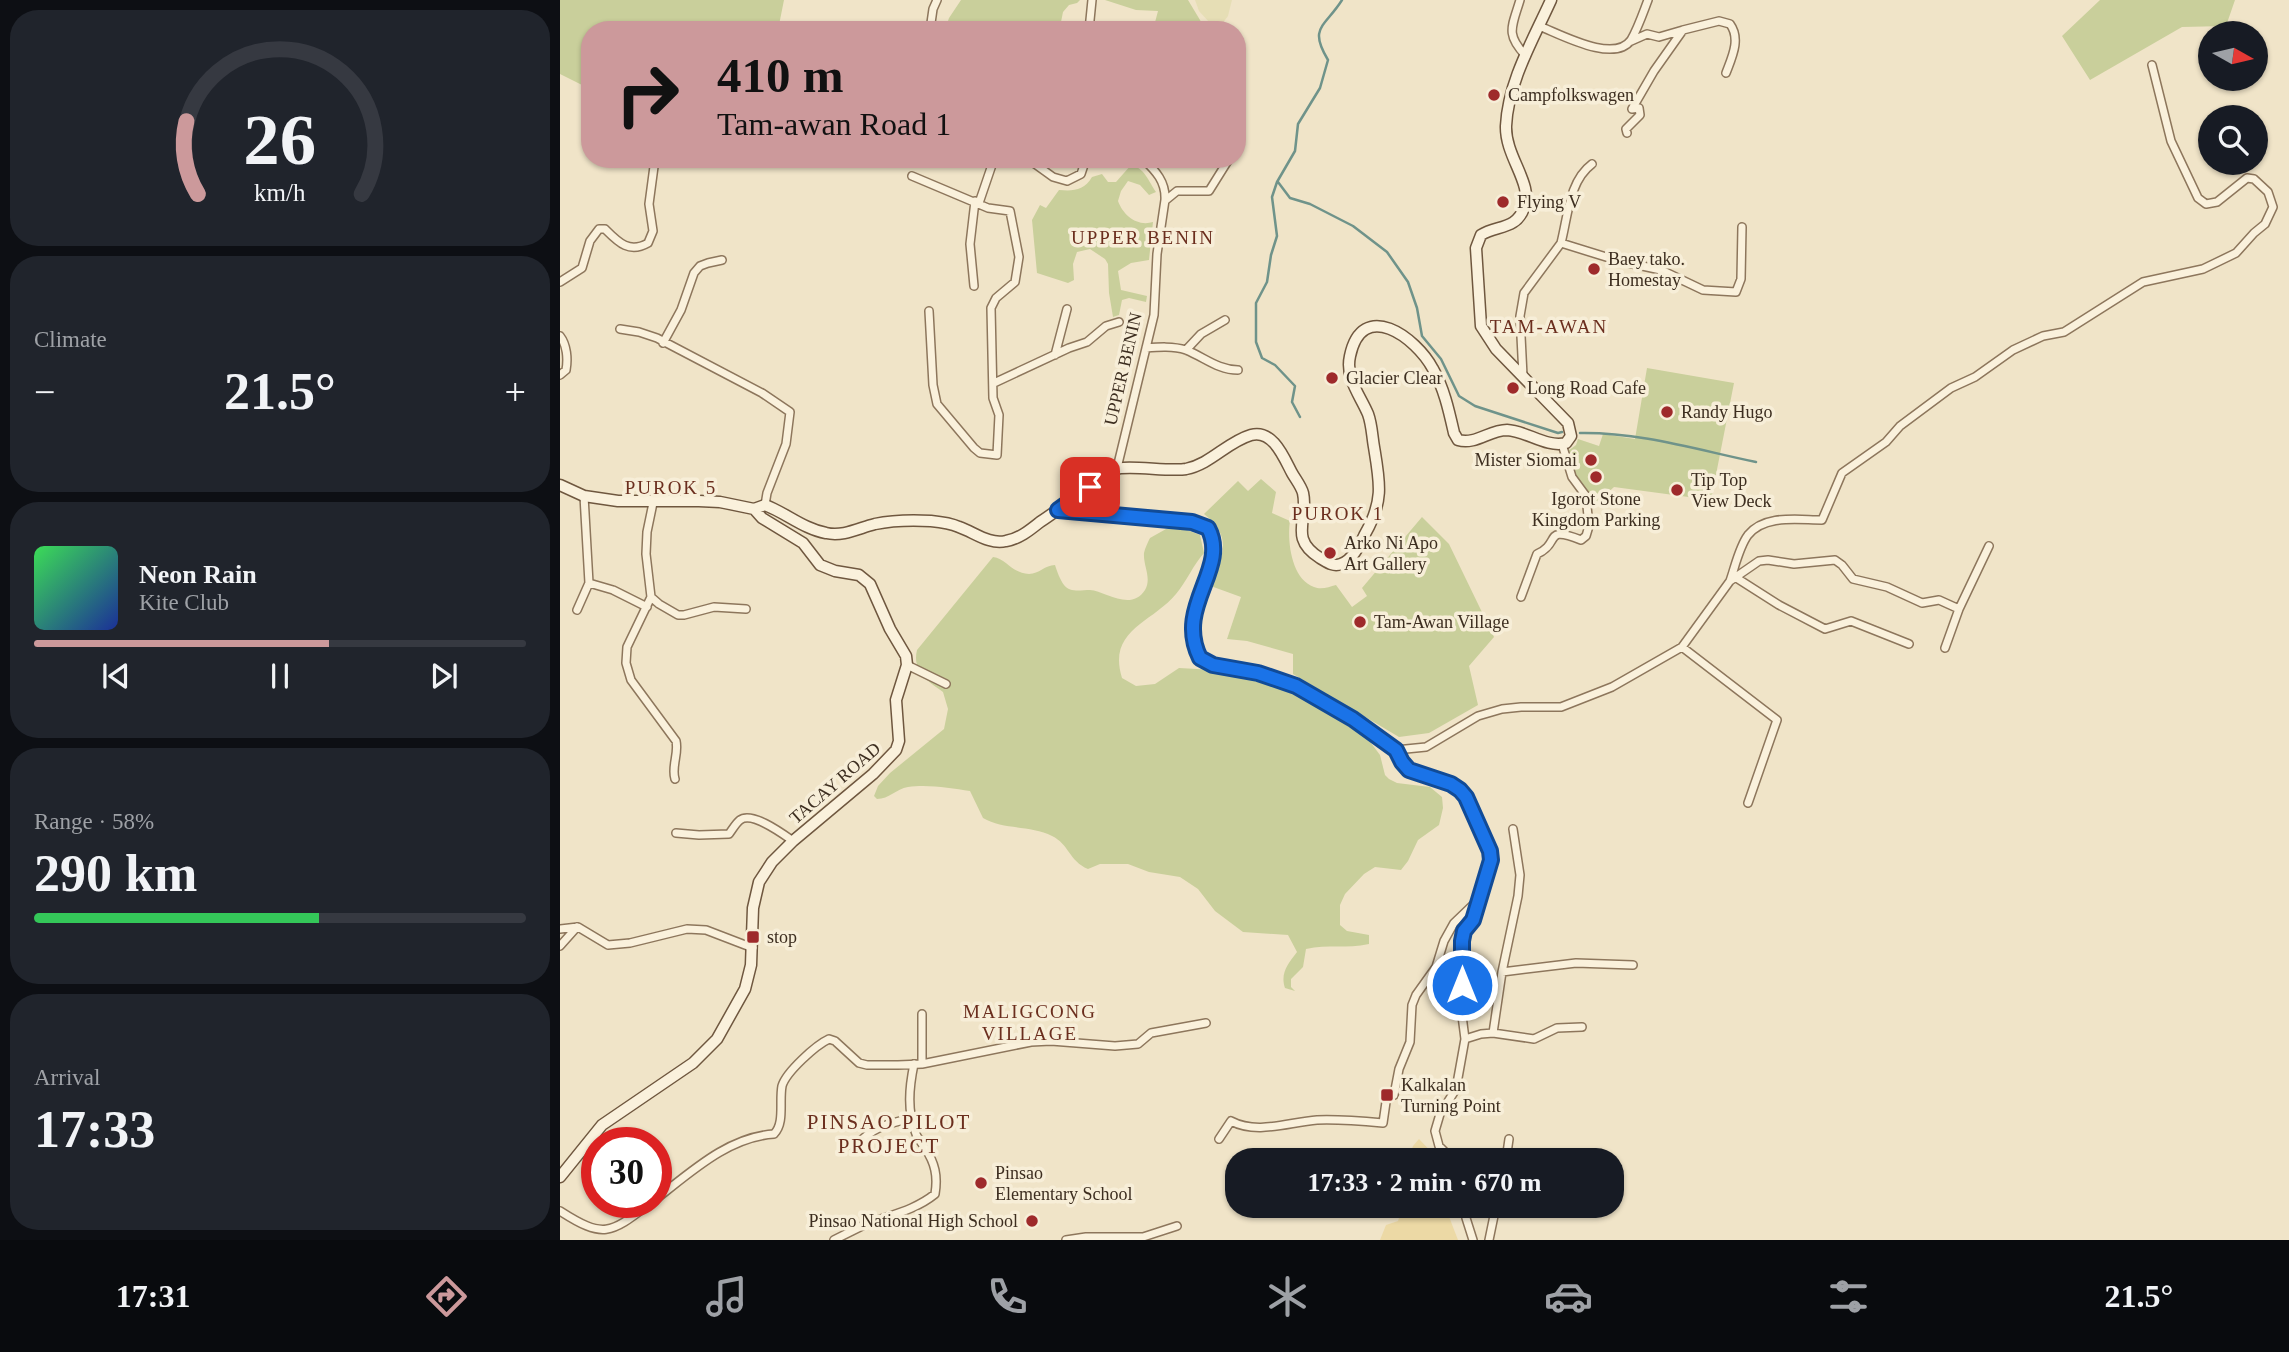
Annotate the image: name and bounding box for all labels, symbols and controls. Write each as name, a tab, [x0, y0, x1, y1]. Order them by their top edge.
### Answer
north arrow	[2198, 21, 2268, 91]
map controls	[2198, 21, 2268, 175]
text: 410 m	[717, 48, 844, 103]
icon: right	[602, 49, 693, 140]
place label: Campfolkswagen	[1508, 85, 1634, 105]
marker: Campfolkswagen	[1486, 87, 1502, 103]
text: 26	[244, 99, 316, 180]
button: search	[2198, 105, 2268, 175]
text: Tam-awan Road 1	[717, 106, 951, 142]
text: km/h	[254, 179, 306, 206]
place label: Flying V	[1517, 192, 1581, 212]
marker: Flying V	[1495, 194, 1511, 210]
district label: UPPER BENIN	[1071, 227, 1215, 248]
place label: Baey tako. Homestay	[1608, 249, 1685, 290]
marker: Baey tako. Homestay	[1586, 261, 1602, 277]
street label: UPPER BENIN	[1100, 310, 1146, 428]
district label: TAM-AWAN	[1490, 316, 1608, 337]
text: Climate	[34, 327, 107, 352]
text: 21.5°	[224, 363, 336, 420]
place label: Glacier Clear	[1346, 368, 1442, 388]
marker: Glacier Clear	[1324, 370, 1340, 386]
text: −	[34, 371, 55, 413]
text: +	[505, 371, 526, 413]
place label: Long Road Cafe	[1527, 378, 1646, 398]
marker: Long Road Cafe	[1505, 380, 1521, 396]
place label: Randy Hugo	[1681, 402, 1773, 422]
marker: Randy Hugo	[1659, 404, 1675, 420]
place label: Mister Siomai	[1475, 450, 1577, 470]
marker: Mister Siomai	[1583, 452, 1599, 468]
pin	[1060, 457, 1120, 517]
icon: arrive	[1071, 468, 1109, 506]
marker: Igorot Stone Kingdom Parking	[1588, 469, 1604, 485]
place label: Tip Top View Deck	[1691, 470, 1771, 511]
district label: PUROK 5	[625, 477, 717, 498]
marker: Tip Top View Deck	[1669, 482, 1685, 498]
place label: Igorot Stone Kingdom Parking	[1532, 489, 1660, 530]
district label: PUROK 1	[1292, 503, 1384, 524]
place label: Arko Ni Apo Art Gallery	[1344, 533, 1438, 574]
marker: Arko Ni Apo Art Gallery	[1322, 545, 1338, 561]
text: Neon Rain	[139, 560, 257, 589]
text: Kite Club	[139, 590, 229, 615]
place label: Tam-Awan Village	[1374, 612, 1509, 632]
marker: Tam-Awan Village	[1352, 614, 1368, 630]
icon: previous	[97, 657, 135, 695]
icon: pause	[261, 657, 299, 695]
icon: next	[425, 657, 463, 695]
street label: TACAY ROAD	[786, 738, 884, 828]
text: Range · 58%	[34, 809, 154, 834]
text: 290 km	[34, 845, 197, 902]
place label: stop	[767, 927, 797, 947]
marker: stop	[745, 929, 761, 945]
position arrow	[1425, 948, 1499, 1022]
district label: MALIGCONG VILLAGE	[963, 1001, 1097, 1044]
text: Arrival	[34, 1065, 100, 1090]
place label: Kalkalan Turning Point	[1401, 1075, 1501, 1116]
marker: Kalkalan Turning Point	[1379, 1087, 1395, 1103]
text: 17:33	[34, 1101, 155, 1158]
district label: PINSAO PILOT PROJECT	[807, 1110, 971, 1158]
speed limit sign: 30	[581, 1127, 672, 1218]
place label: Pinsao Elementary School	[995, 1163, 1132, 1204]
text: 17:33 · 2 min · 670 m	[1308, 1168, 1542, 1197]
marker: Pinsao Elementary School	[973, 1175, 989, 1191]
place label: Pinsao National High School	[809, 1211, 1018, 1231]
marker: Pinsao National High School	[1024, 1213, 1040, 1229]
icon: directions	[422, 1272, 471, 1321]
icon: music	[702, 1272, 751, 1321]
icon: phone	[983, 1272, 1032, 1321]
icon: climate	[1263, 1272, 1312, 1321]
icon: car	[1544, 1272, 1593, 1321]
icon: filters	[1824, 1272, 1873, 1321]
text: 17:31	[116, 1278, 190, 1314]
text: 21.5°	[2104, 1278, 2173, 1314]

